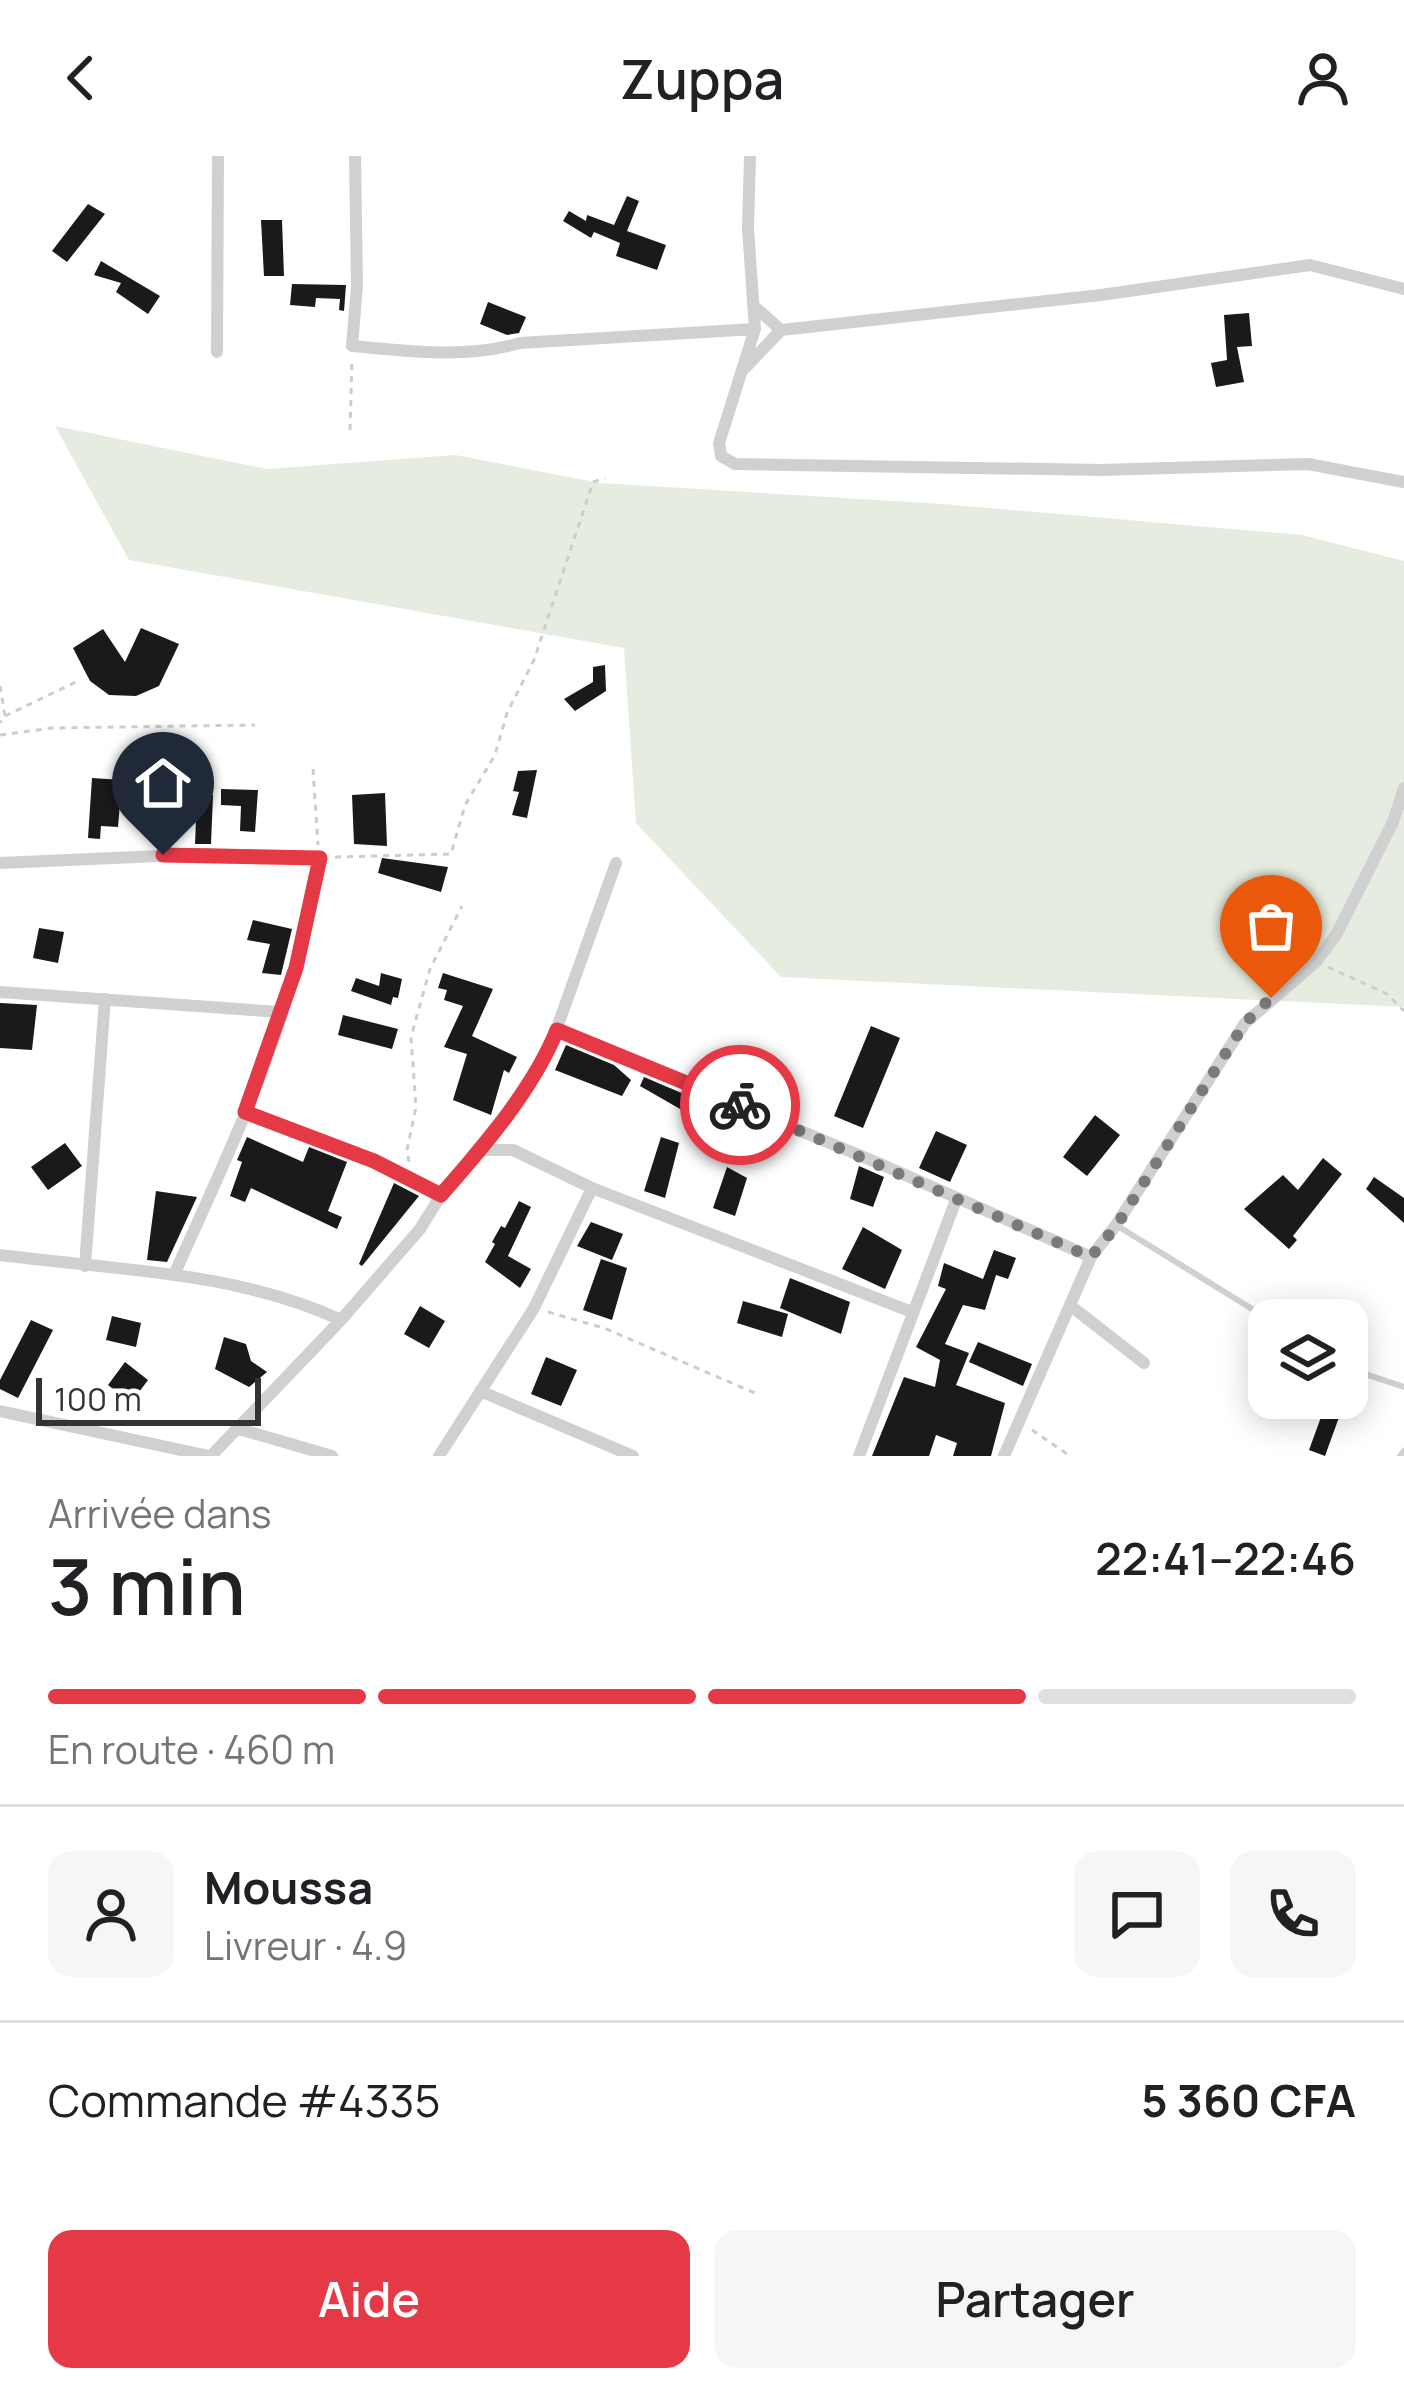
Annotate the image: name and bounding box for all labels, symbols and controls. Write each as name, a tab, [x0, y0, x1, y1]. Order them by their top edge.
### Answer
text: Zuppa	[620, 41, 784, 115]
icon: back	[48, 45, 114, 111]
icon: person	[1290, 45, 1356, 111]
pin	[112, 732, 214, 855]
icon: home	[130, 750, 196, 816]
pin	[1220, 875, 1322, 998]
icon: bag	[1238, 893, 1304, 959]
courier	[680, 1045, 800, 1165]
icon: bike	[707, 1072, 773, 1138]
map controls	[1248, 1299, 1368, 1419]
button: layers	[1248, 1299, 1368, 1419]
scale bar	[36, 1372, 261, 1425]
text: 100 m	[54, 1376, 142, 1421]
text: Arrivée dans	[48, 1486, 272, 1540]
text: 22:41–22:46	[1095, 1527, 1356, 1589]
text: 3 min	[48, 1532, 246, 1638]
text: En route · 460 m	[48, 1722, 335, 1776]
button: person	[48, 1851, 174, 1977]
button: chat	[1074, 1851, 1200, 1977]
button: phone	[1230, 1851, 1356, 1977]
text: Moussa	[204, 1856, 373, 1918]
text: Livreur · 4.9	[204, 1918, 407, 1972]
text: Commande #4335	[48, 2069, 440, 2131]
text: 5 360 CFA	[1141, 2069, 1356, 2131]
button: Aide	[48, 2230, 690, 2368]
button: Partager	[714, 2230, 1356, 2368]

